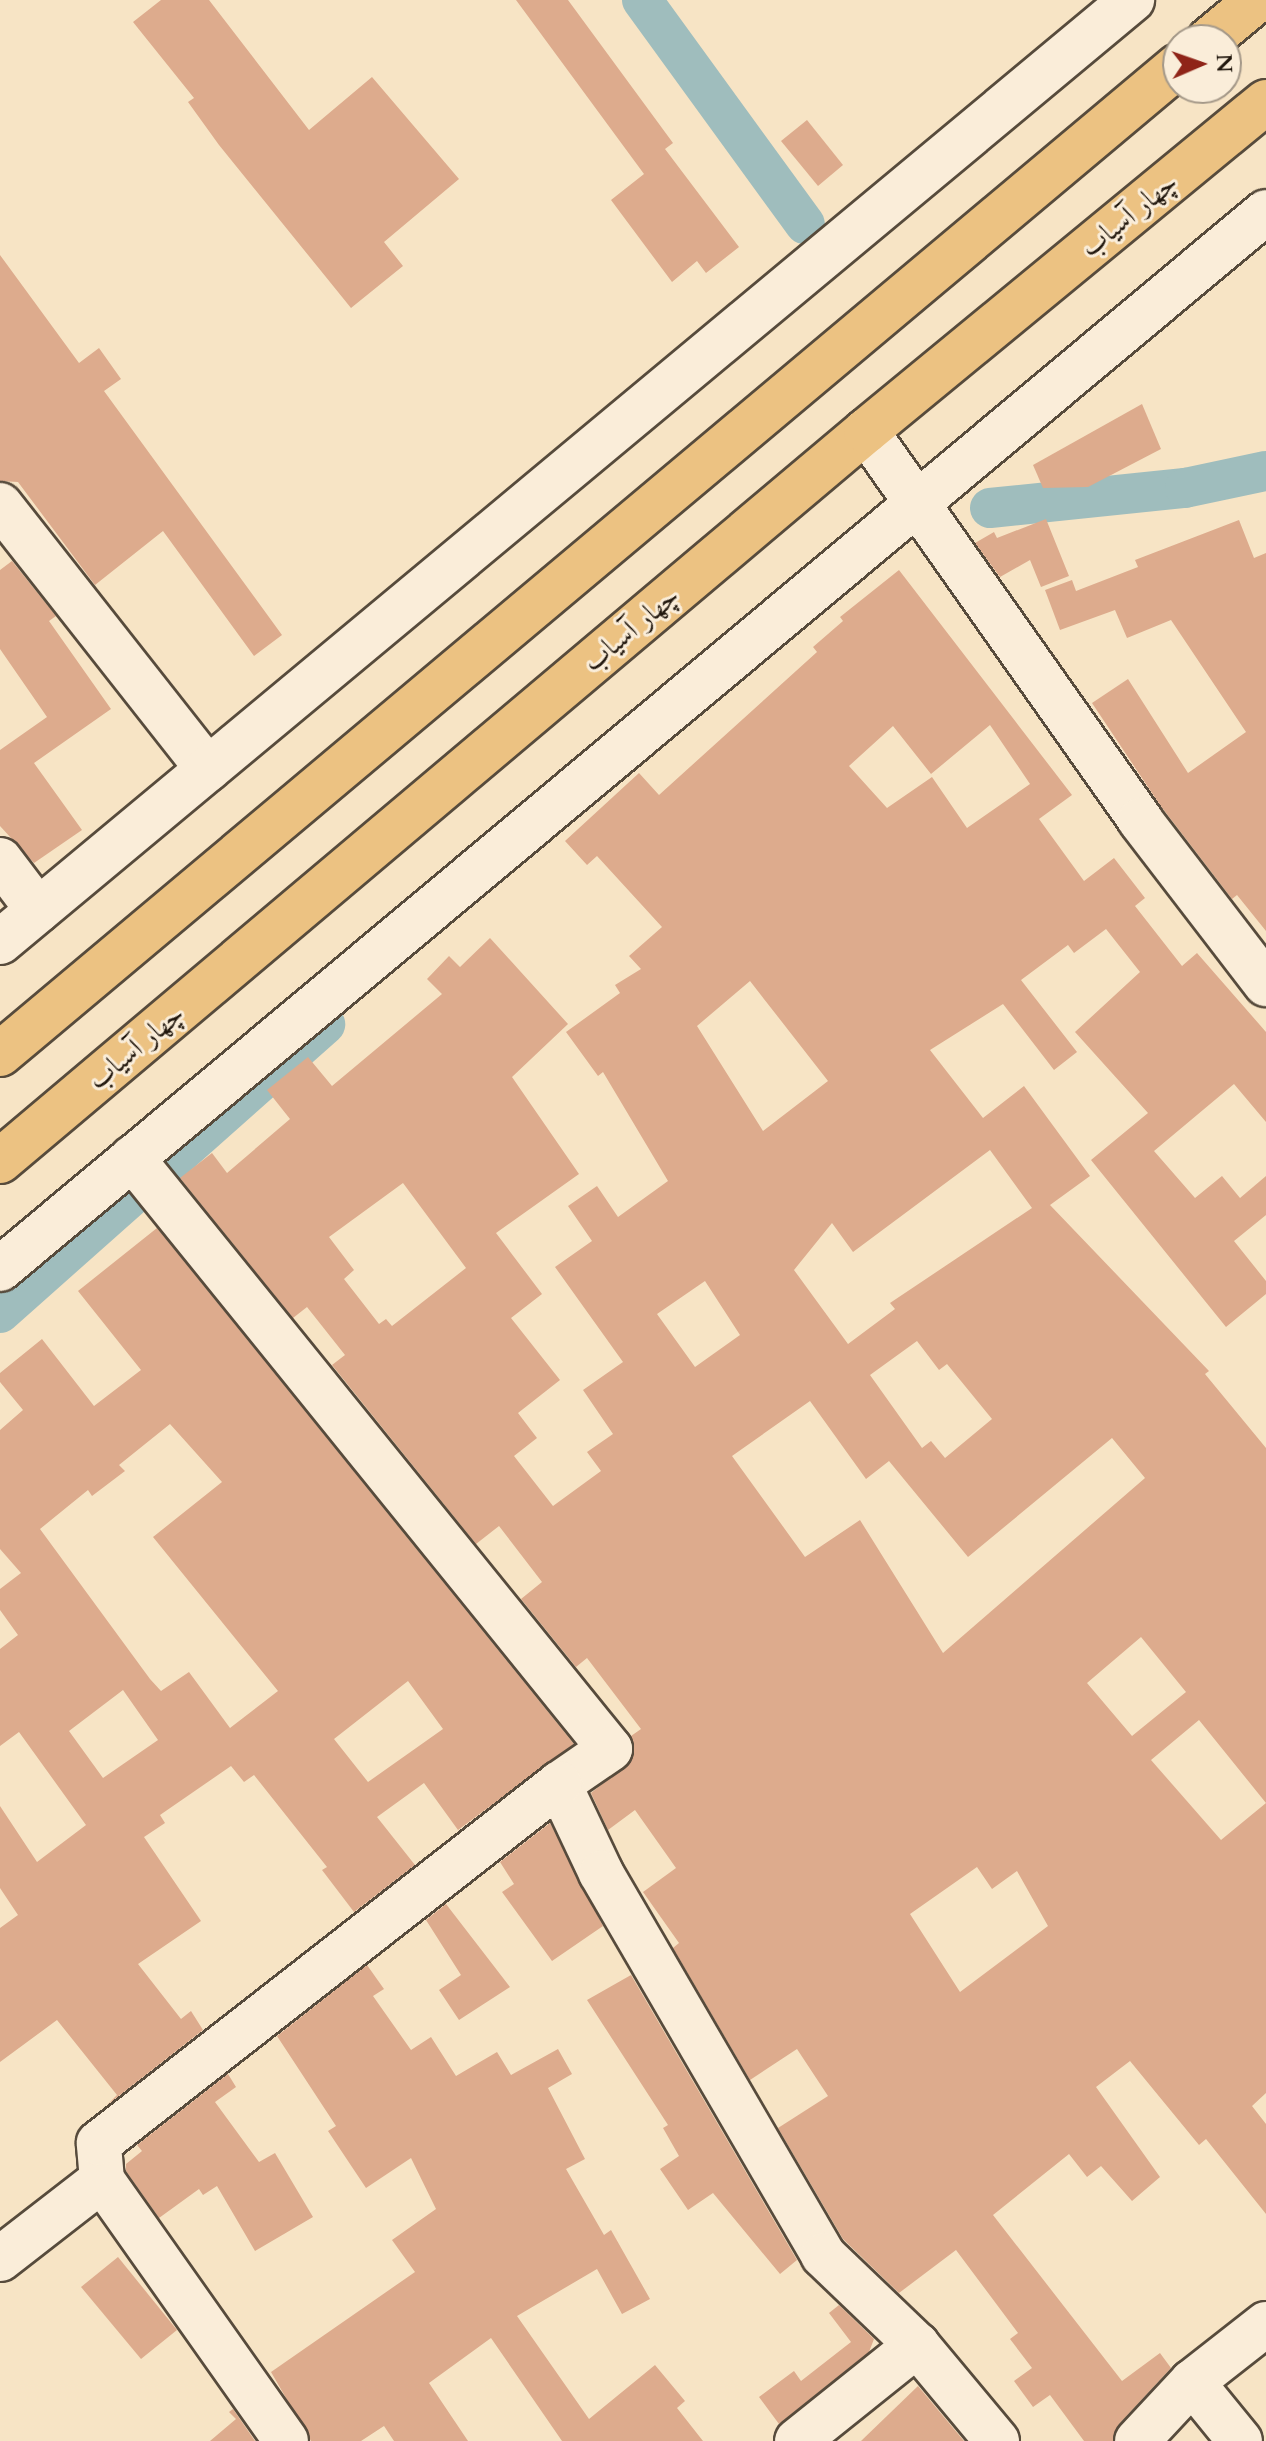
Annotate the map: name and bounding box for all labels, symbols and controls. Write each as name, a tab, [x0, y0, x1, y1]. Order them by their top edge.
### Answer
north arrow	[1162, 24, 1242, 104]
text: N	[1209, 53, 1239, 73]
street label: چهار آسیاب	[1074, 166, 1184, 264]
street label: چهار آسیاب	[576, 579, 686, 679]
street label: چهار آسیاب	[81, 997, 191, 1097]

